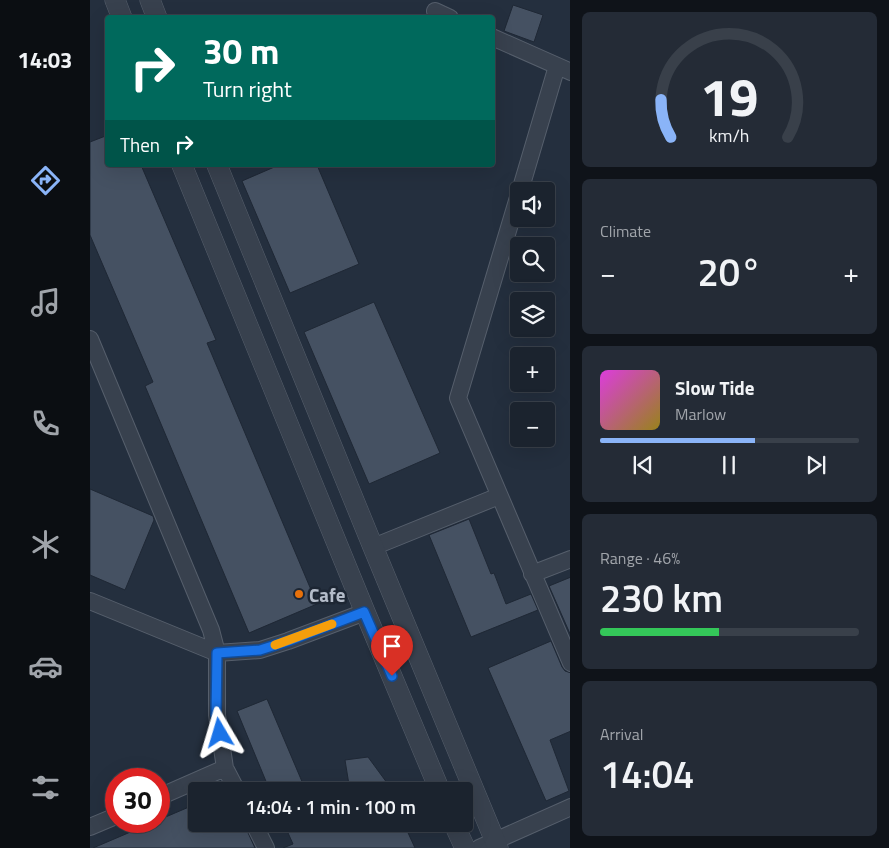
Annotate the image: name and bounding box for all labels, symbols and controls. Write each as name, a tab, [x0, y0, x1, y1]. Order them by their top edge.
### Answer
text: 30 m	[203, 24, 279, 78]
icon: right	[120, 35, 185, 100]
text: 14:03	[18, 43, 72, 77]
text: 19	[700, 57, 759, 136]
text: Turn right	[203, 72, 292, 106]
text: km/h	[709, 122, 750, 149]
text: Then	[120, 130, 160, 159]
icon: right	[170, 130, 198, 158]
icon: directions	[28, 163, 63, 198]
map controls	[510, 182, 555, 447]
button: sound	[510, 182, 555, 227]
text: Climate	[600, 219, 651, 243]
button: search	[510, 237, 555, 282]
text: 20°	[698, 243, 761, 301]
text: −	[600, 251, 616, 294]
text: +	[843, 251, 859, 294]
icon: music	[28, 285, 63, 320]
button: layers	[510, 292, 555, 337]
button: +	[510, 347, 555, 392]
text: Slow Tide	[675, 373, 754, 402]
button: −	[510, 402, 555, 447]
text: Marlow	[675, 402, 726, 426]
icon: phone	[28, 406, 63, 441]
icon: previous	[629, 451, 657, 479]
icon: pause	[715, 451, 743, 479]
icon: next	[802, 451, 830, 479]
icon: climate	[28, 527, 63, 562]
text: Range · 46%	[600, 546, 680, 570]
text: 230 km	[600, 569, 723, 627]
place label: Cafe	[309, 580, 346, 609]
marker: Cafe	[293, 588, 305, 600]
pin	[371, 625, 413, 676]
icon: arrive	[378, 632, 406, 660]
icon: car	[28, 649, 63, 684]
position arrow	[193, 706, 245, 758]
text: Arrival	[600, 722, 643, 746]
text: 14:04	[600, 745, 694, 803]
speed limit sign: 30	[105, 768, 170, 833]
icon: filters	[28, 770, 63, 805]
text: 14:04 · 1 min · 100 m	[245, 792, 416, 821]

